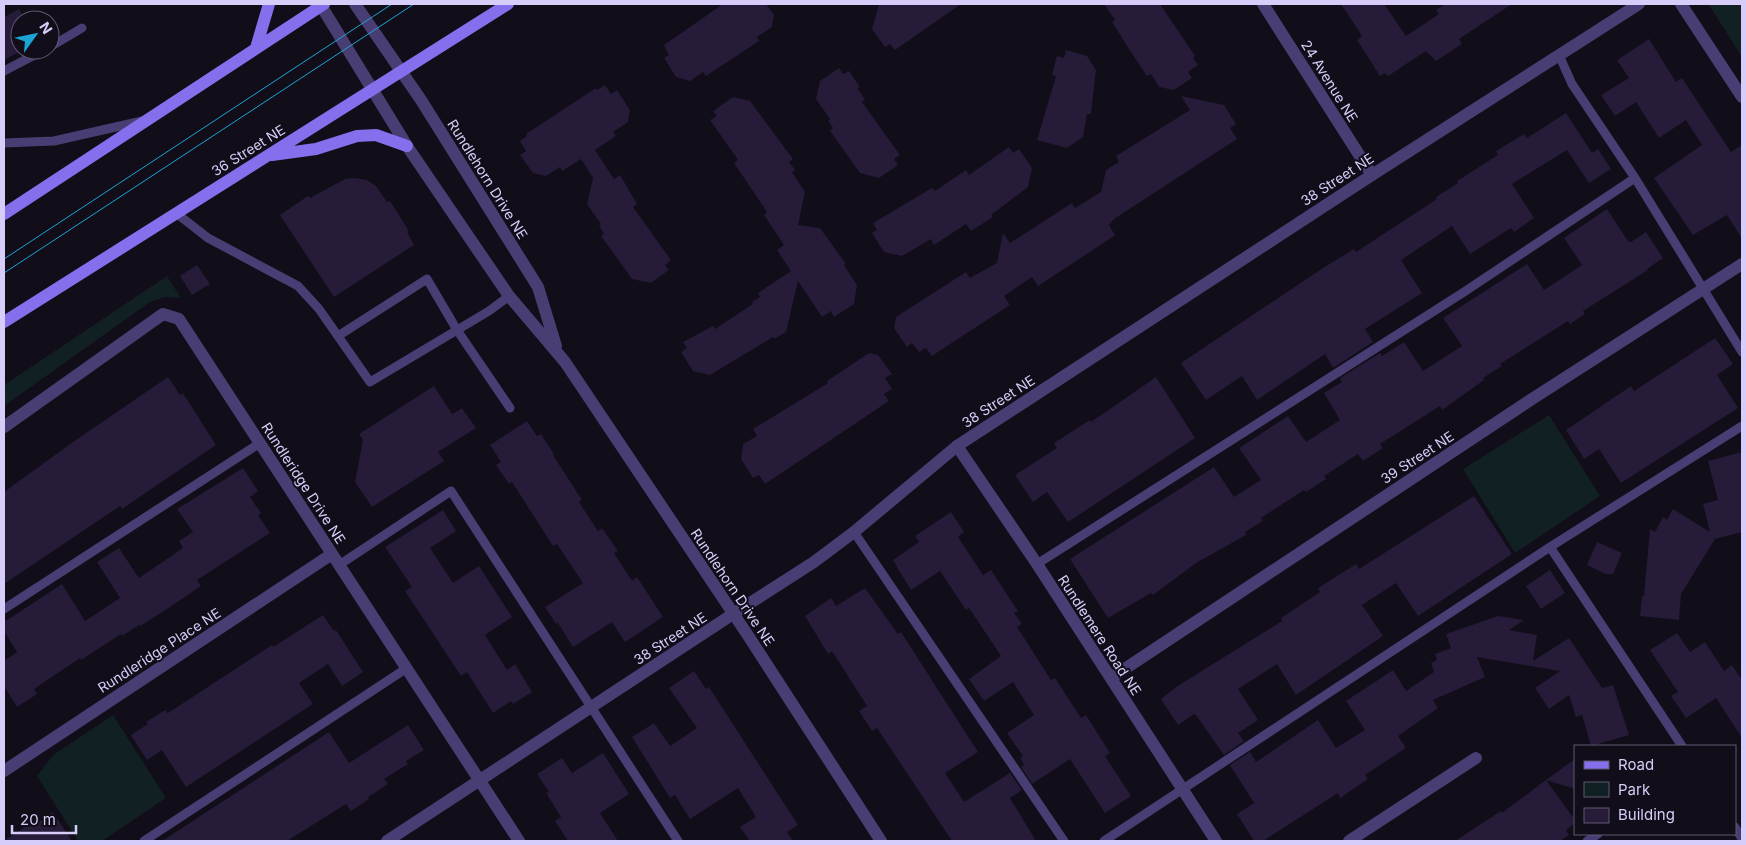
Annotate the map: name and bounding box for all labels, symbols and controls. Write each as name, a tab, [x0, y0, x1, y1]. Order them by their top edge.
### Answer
north arrow	[10, 10, 60, 60]
text: N	[36, 19, 56, 37]
street label: 24 Avenue NE	[1298, 37, 1362, 125]
street label: Rundlehorn Drive NE	[444, 116, 532, 242]
street label: 36 Street NE	[208, 121, 288, 179]
street label: 38 Street NE	[1297, 149, 1377, 209]
street label: 38 Street NE	[958, 371, 1038, 431]
street label: Rundleridge Drive NE	[258, 419, 350, 547]
street label: 39 Street NE	[1377, 427, 1457, 487]
street label: Rundlehorn Drive NE	[687, 525, 779, 649]
street label: Rundlemere Road NE	[1055, 572, 1145, 698]
street label: Rundleridge Place NE	[94, 604, 224, 696]
street label: 38 Street NE	[630, 608, 710, 668]
legend	[1574, 745, 1736, 835]
text: Road	[1618, 755, 1654, 774]
text: Park	[1618, 780, 1651, 799]
scale bar	[12, 802, 76, 834]
text: Building	[1618, 805, 1675, 824]
text: 20 m	[20, 810, 56, 829]

